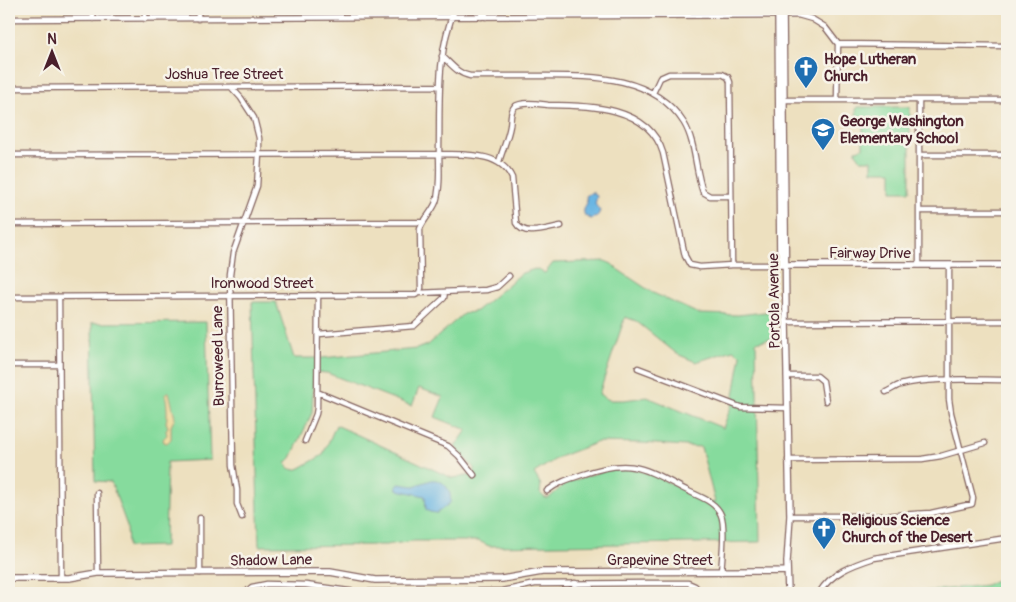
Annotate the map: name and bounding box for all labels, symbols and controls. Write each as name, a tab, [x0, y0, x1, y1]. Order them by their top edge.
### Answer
north arrow	[28, 28, 78, 78]
text: N	[47, 31, 57, 48]
place label: Hope Lutheran Church	[824, 50, 917, 86]
church icon: Hope Lutheran Church	[793, 55, 819, 89]
street label: Joshua Tree Street	[165, 65, 284, 84]
place label: George Washington Elementary School	[840, 112, 964, 148]
school or university icon: George Washington Elementary School	[810, 117, 836, 151]
street label: Fairway Drive	[829, 244, 912, 263]
street label: Portola Avenue	[764, 252, 785, 349]
street label: Ironwood Street	[210, 274, 315, 293]
street label: Burroweed Lane	[208, 305, 229, 407]
place label: Religious Science Church of the Desert	[842, 511, 973, 547]
church icon: Religious Science Church of the Desert	[811, 516, 837, 550]
street label: Shadow Lane	[230, 550, 313, 571]
street label: Grapevine Street	[607, 551, 714, 570]

